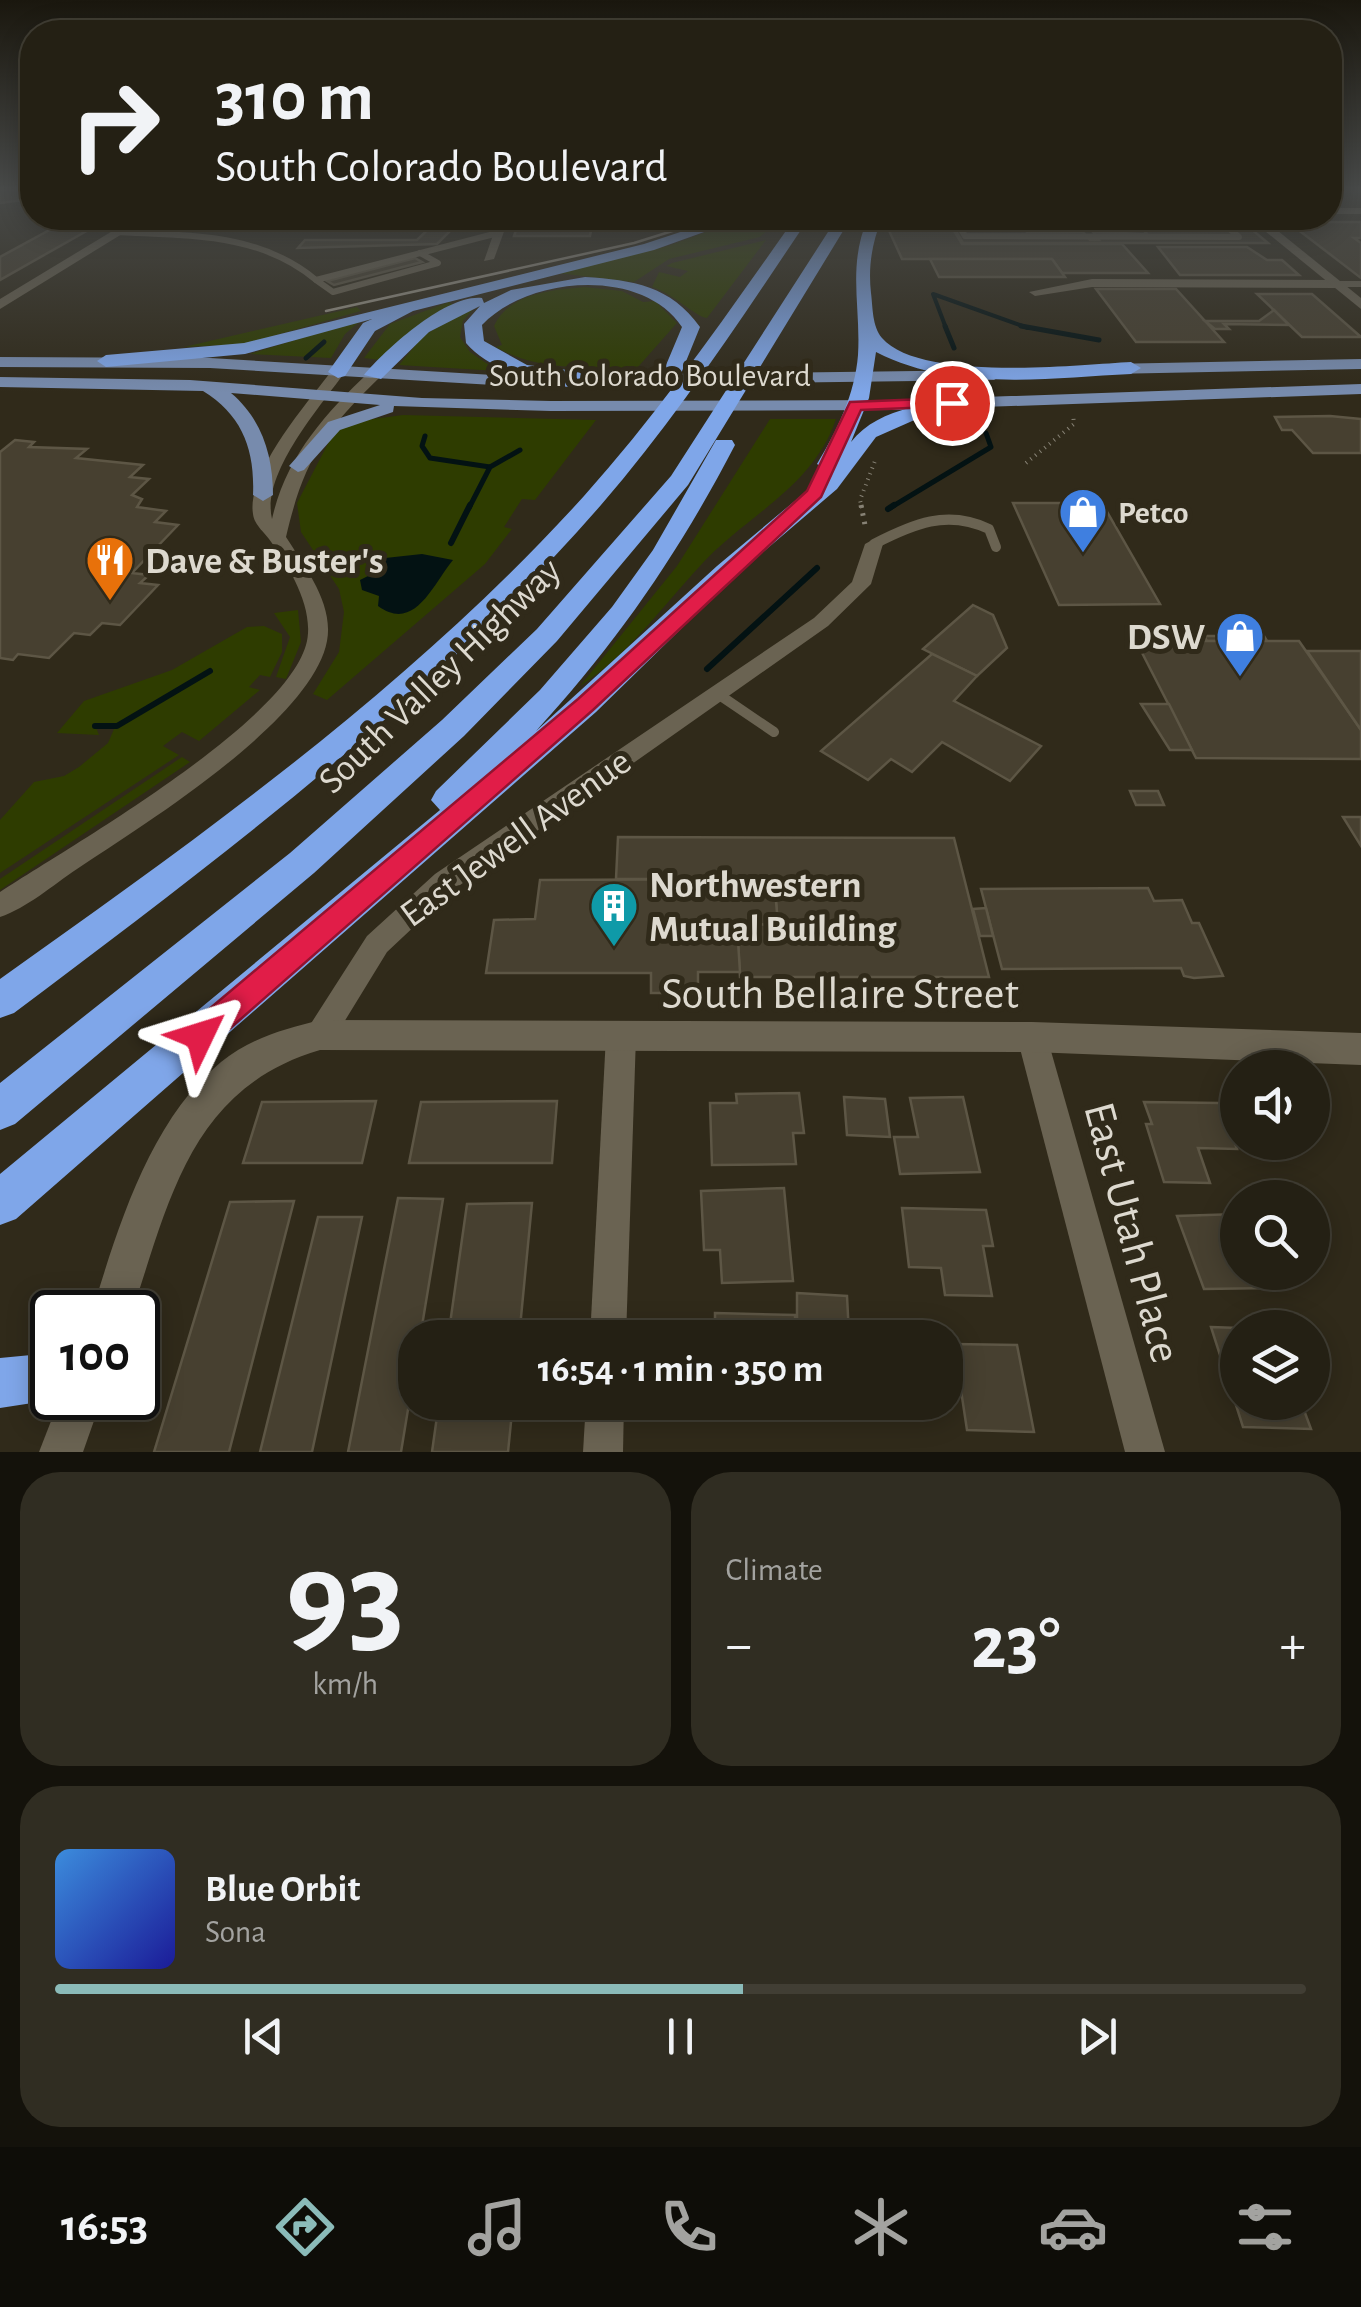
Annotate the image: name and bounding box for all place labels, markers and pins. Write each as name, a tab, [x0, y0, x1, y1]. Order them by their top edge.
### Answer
pin	[910, 361, 995, 446]
shop icon: Petco	[1057, 486, 1109, 554]
place label: Petco	[1118, 497, 1189, 529]
restaurant icon: Dave & Buster's	[84, 534, 136, 602]
place label: Dave & Buster's	[145, 543, 384, 581]
shop icon: DSW	[1214, 610, 1266, 678]
place label: DSW	[1127, 619, 1206, 657]
place label: Northwestern Mutual Building	[649, 867, 897, 949]
building icon: Northwestern Mutual Building	[588, 880, 640, 948]

